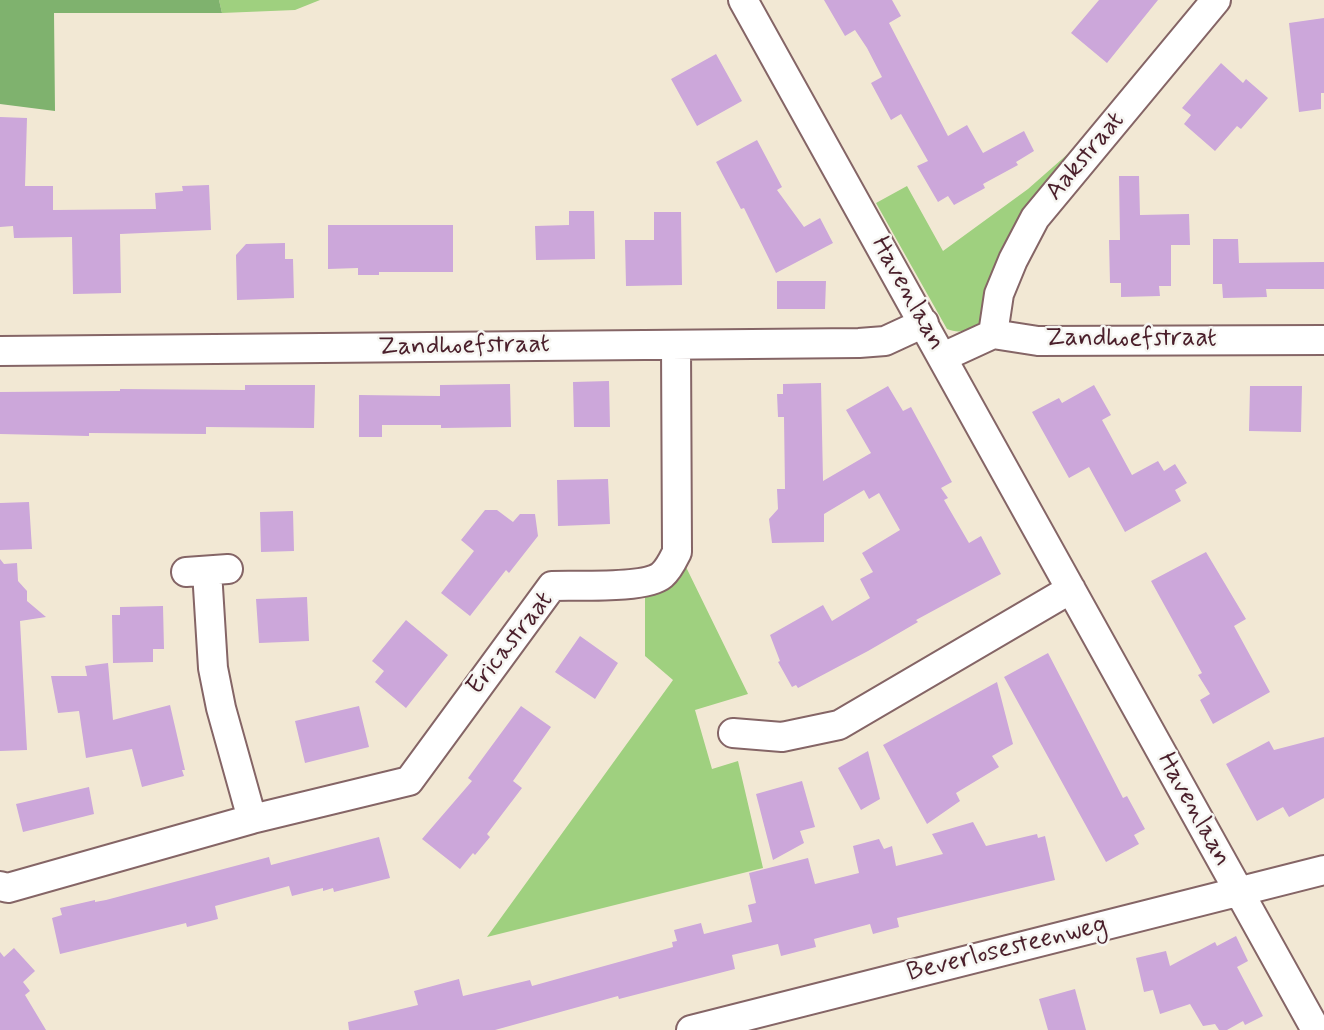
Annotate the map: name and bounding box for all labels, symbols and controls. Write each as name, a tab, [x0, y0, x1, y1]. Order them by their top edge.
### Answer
street label: Aakstraat	[1040, 106, 1132, 208]
street label: Havenlaan	[863, 232, 951, 356]
street label: Zandhoefstraat	[1045, 324, 1217, 356]
street label: Zandhoefstraat	[378, 330, 550, 364]
street label: Ericastraat	[461, 586, 561, 702]
street label: Havenlaan	[1149, 748, 1237, 872]
street label: Beverlosesteenweg	[904, 910, 1110, 990]

